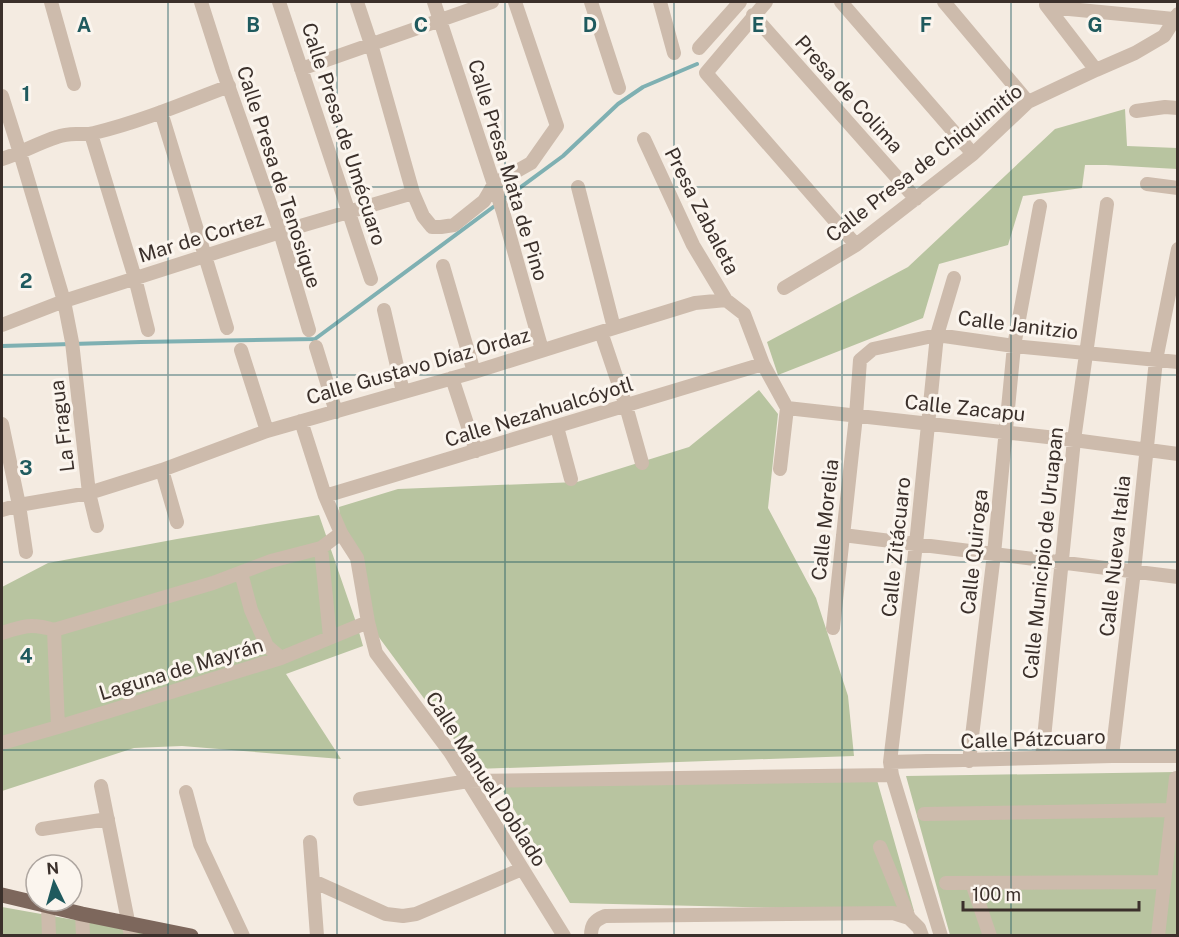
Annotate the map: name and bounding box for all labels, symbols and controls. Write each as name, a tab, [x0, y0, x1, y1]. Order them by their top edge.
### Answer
text: A	[77, 13, 91, 37]
text: B	[246, 13, 260, 37]
text: C	[414, 13, 428, 37]
text: D	[583, 13, 597, 37]
text: E	[752, 13, 764, 37]
text: F	[920, 13, 932, 37]
text: G	[1087, 13, 1103, 37]
street label: Calle Presa de Umécuaro	[297, 20, 391, 248]
street label: Presa de Colima	[790, 30, 908, 158]
street label: Calle Presa Mata de Pino	[463, 56, 553, 284]
street label: Calle Presa de Tenosique	[232, 63, 326, 291]
street label: Calle Presa de Chiquimitío	[821, 79, 1027, 247]
text: 1	[22, 82, 30, 106]
street label: Presa Zabaleta	[660, 143, 744, 279]
street label: Mar de Cortez	[135, 207, 267, 267]
text: 2	[20, 269, 32, 293]
street label: Calle Janitzio	[956, 306, 1080, 344]
street label: Calle Gustavo Díaz Ordaz	[303, 323, 533, 409]
street label: Calle Nezahualcóyotl	[442, 372, 636, 452]
street label: La Fragua	[44, 379, 80, 473]
street label: Calle Zacapu	[903, 390, 1027, 426]
street label: Calle Municipio de Uruapan	[1018, 426, 1068, 680]
text: 3	[19, 456, 33, 480]
street label: Calle Morelia	[807, 458, 843, 582]
street label: Calle Nueva Italia	[1095, 474, 1135, 638]
street label: Calle Zitácuaro	[877, 476, 915, 618]
street label: Calle Quiroga	[955, 488, 993, 616]
street label: Laguna de Mayrán	[96, 633, 266, 705]
text: 4	[19, 644, 33, 668]
street label: Calle Manuel Doblado	[421, 687, 551, 871]
street label: Calle Pátzcuaro	[960, 724, 1106, 754]
north arrow	[24, 853, 84, 913]
text: N	[46, 859, 60, 879]
scale bar	[963, 874, 1138, 912]
text: 100 m	[972, 884, 1021, 905]

